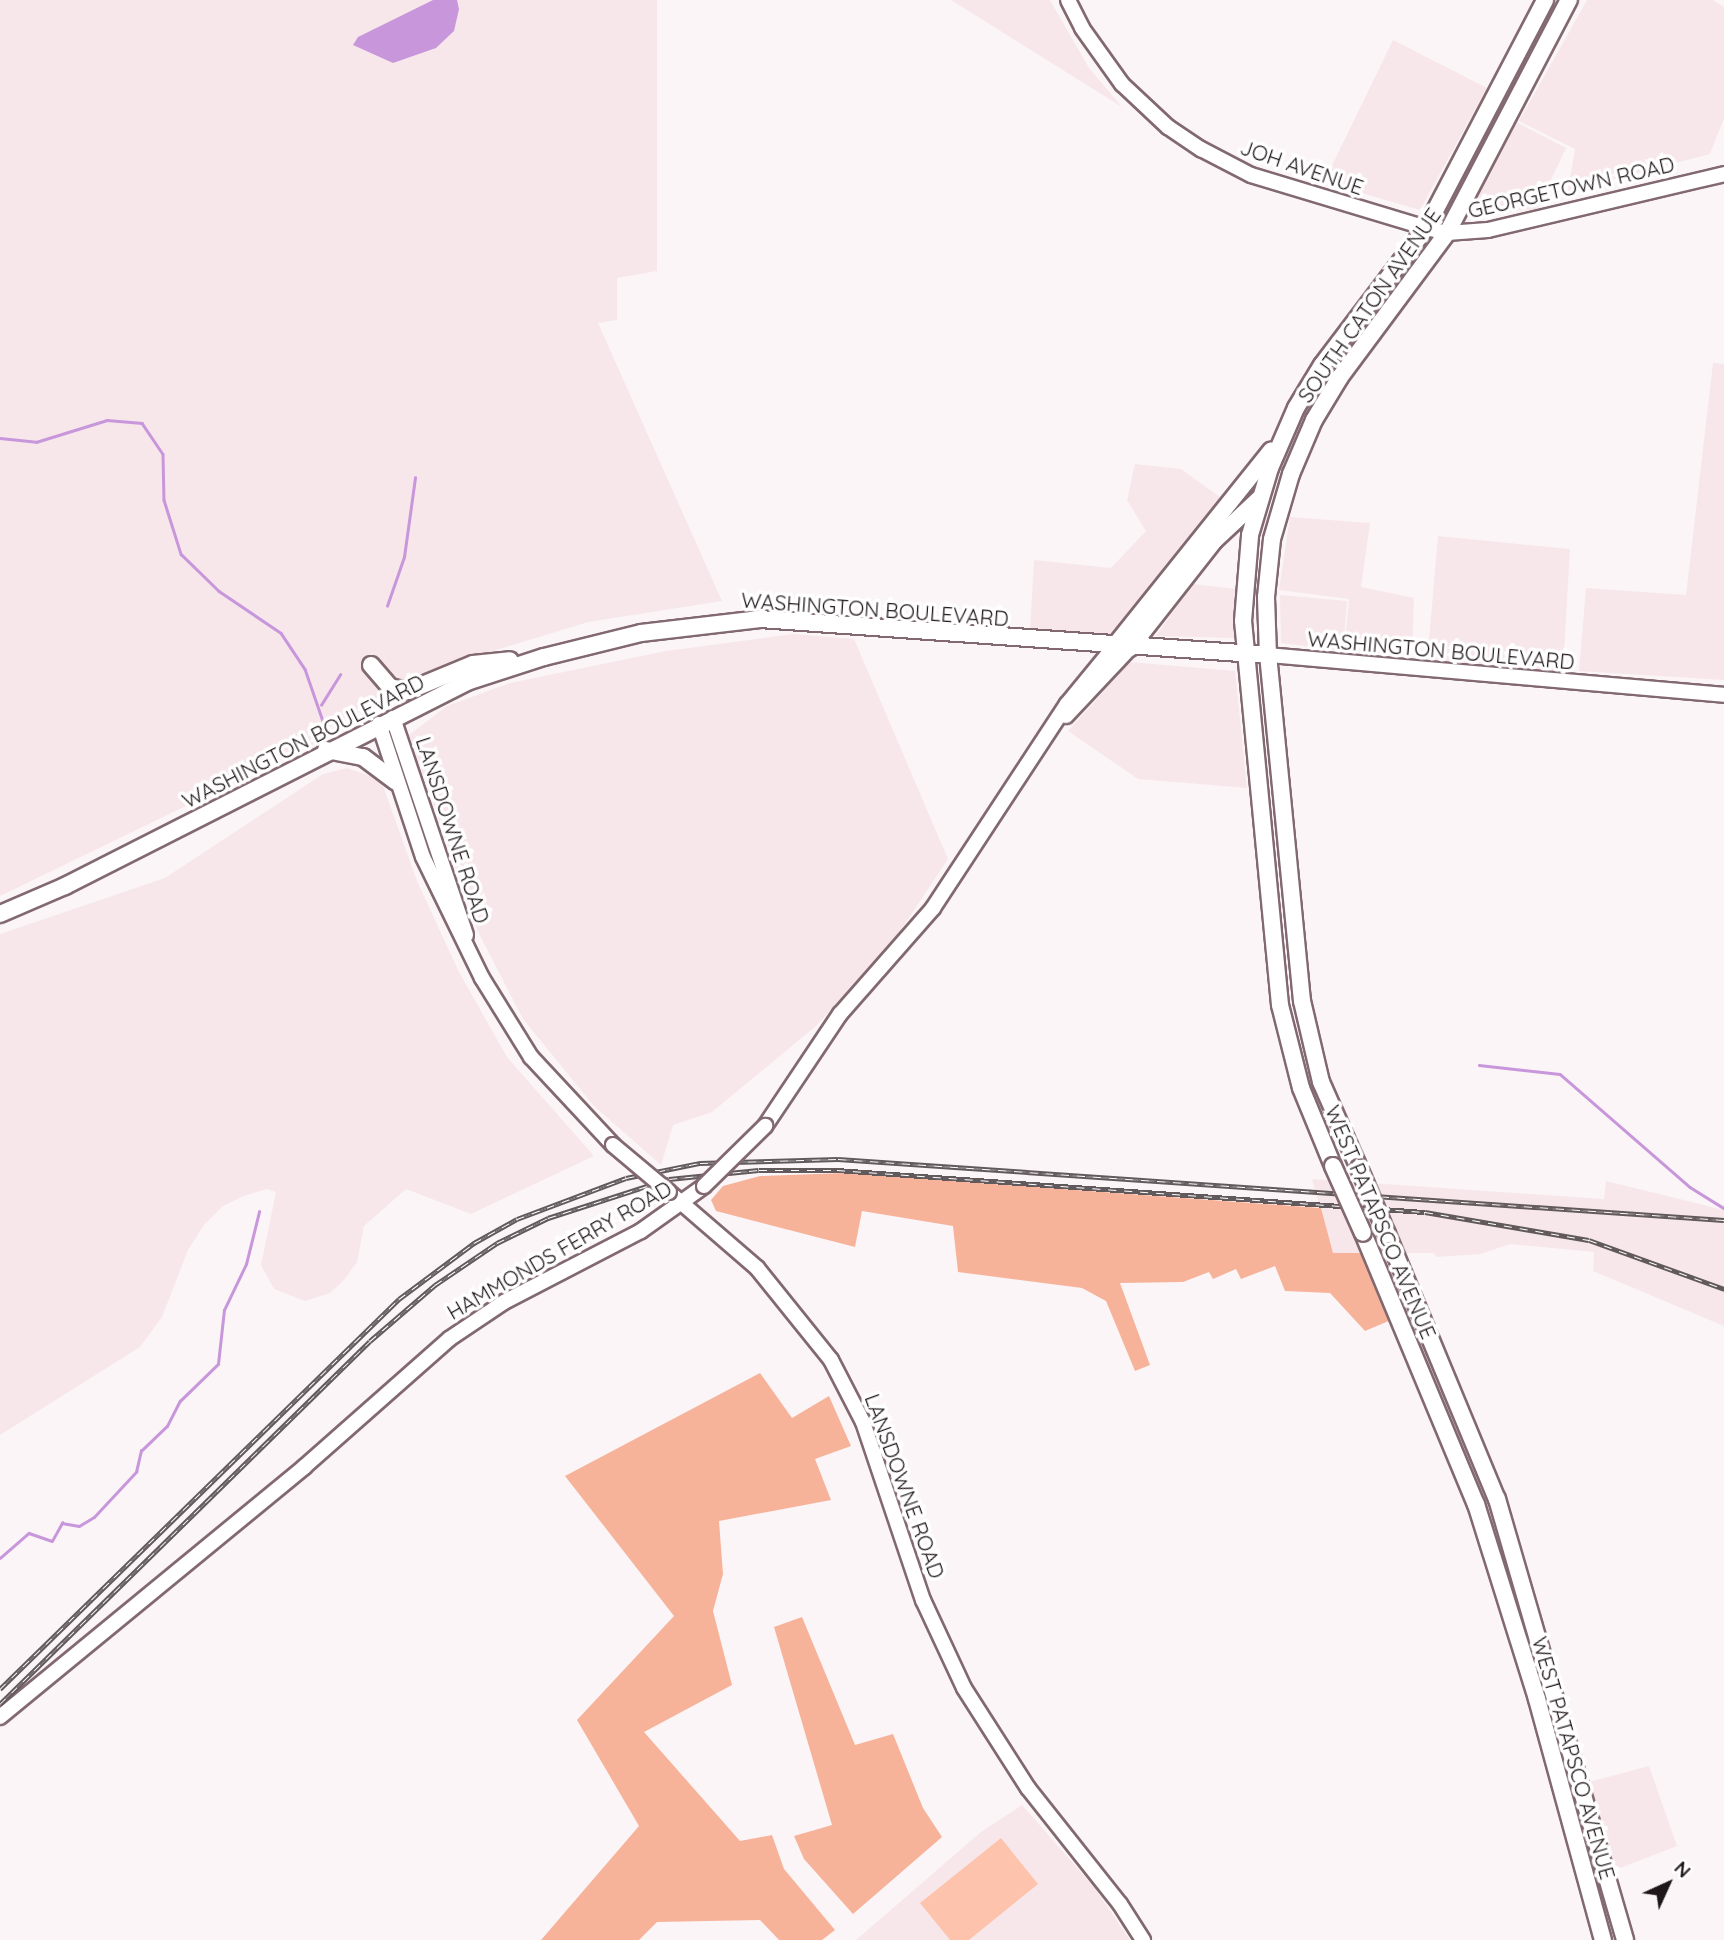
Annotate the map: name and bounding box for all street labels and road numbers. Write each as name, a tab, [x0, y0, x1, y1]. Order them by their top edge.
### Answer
street label: JOH AVENUE	[1237, 134, 1367, 200]
street label: GEORGETOWN ROAD	[1465, 151, 1677, 223]
street label: SOUTH CATON AVENUE	[1292, 203, 1446, 407]
street label: WASHINGTON BOULEVARD	[740, 587, 1010, 631]
street label: WASHINGTON BOULEVARD	[1306, 626, 1576, 674]
street label: WASHINGTON BOULEVARD	[178, 669, 428, 813]
street label: LANSDOWNE ROAD	[411, 734, 495, 926]
street label: WEST PATAPSCO AVENUE	[1320, 1101, 1442, 1343]
street label: HAMMONDS FERRY ROAD	[442, 1175, 676, 1325]
street label: LANSDOWNE ROAD	[860, 1390, 950, 1582]
street label: WEST PATAPSCO AVENUE	[1527, 1634, 1621, 1882]

